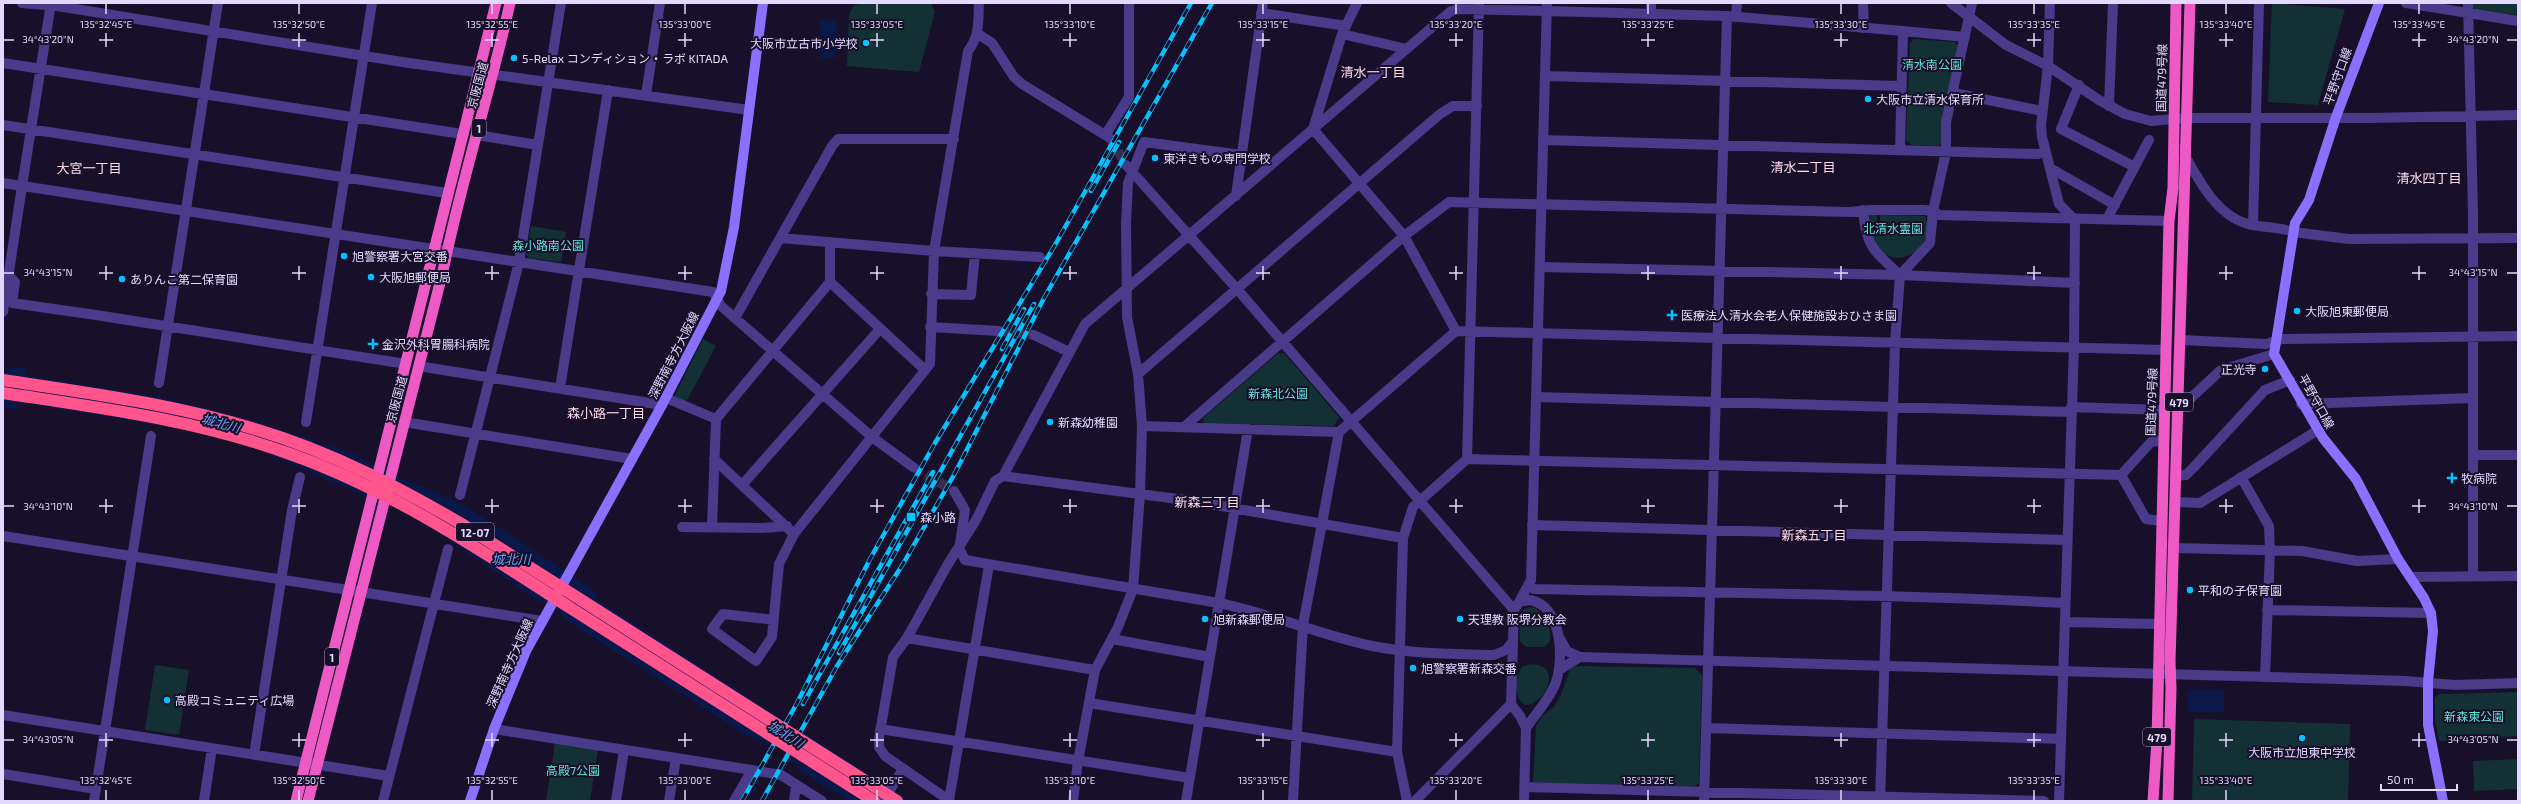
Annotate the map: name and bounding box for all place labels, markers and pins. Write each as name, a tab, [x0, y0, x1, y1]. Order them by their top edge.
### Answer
place label: 大阪市立古市小学校	[750, 36, 858, 50]
marker: 大阪市立古市小学校	[861, 38, 871, 48]
place label: 5-Relax コンディション・ラボ KITADA	[522, 51, 729, 65]
marker: 5-Relax コンディション・ラボ KITADA	[509, 53, 519, 63]
place label: 大阪市立清水保育所	[1876, 92, 1984, 106]
marker: 大阪市立清水保育所	[1863, 94, 1873, 104]
place label: 東洋きもの専門学校	[1163, 151, 1271, 165]
marker: 東洋きもの専門学校	[1150, 153, 1160, 163]
place label: 旭警察署大宮交番	[352, 249, 448, 263]
marker: 旭警察署大宮交番	[339, 251, 349, 261]
place label: 大阪旭郵便局	[379, 270, 451, 284]
place label: ありんこ第二保育園	[130, 272, 238, 286]
marker: 大阪旭郵便局	[366, 272, 376, 282]
marker: ありんこ第二保育園	[117, 274, 127, 284]
place label: 大阪旭東郵便局	[2305, 304, 2389, 318]
marker: 大阪旭東郵便局	[2292, 306, 2302, 316]
place label: 医療法人清水会老人保健施設おひさま園	[1681, 308, 1897, 322]
marker: 医療法人清水会老人保健施設おひさま園	[1666, 309, 1678, 321]
place label: 金沢外科胃腸科病院	[382, 337, 490, 351]
marker: 金沢外科胃腸科病院	[367, 338, 379, 350]
place label: 正光寺	[2221, 362, 2257, 376]
marker: 正光寺	[2260, 364, 2270, 374]
place label: 新森幼稚園	[1058, 415, 1118, 429]
marker: 新森幼稚園	[1045, 417, 1055, 427]
place label: 牧病院	[2461, 471, 2497, 485]
marker: 牧病院	[2446, 472, 2458, 484]
place label: 森小路	[920, 510, 956, 524]
marker: 森小路	[905, 511, 917, 523]
place label: 平和の子保育園	[2198, 583, 2282, 597]
marker: 平和の子保育園	[2185, 585, 2195, 595]
place label: 旭新森郵便局	[1213, 612, 1285, 626]
place label: 天理教 阪堺分教会	[1468, 612, 1567, 626]
marker: 旭新森郵便局	[1200, 614, 1210, 624]
marker: 天理教 阪堺分教会	[1455, 614, 1465, 624]
place label: 旭警察署新森交番	[1421, 661, 1517, 675]
marker: 旭警察署新森交番	[1408, 663, 1418, 673]
place label: 高殿コミュニティ広場	[175, 693, 294, 707]
marker: 高殿コミュニティ広場	[162, 695, 172, 705]
marker: 大阪市立旭東中学校	[2297, 733, 2307, 743]
place label: 大阪市立旭東中学校	[2248, 745, 2356, 759]

